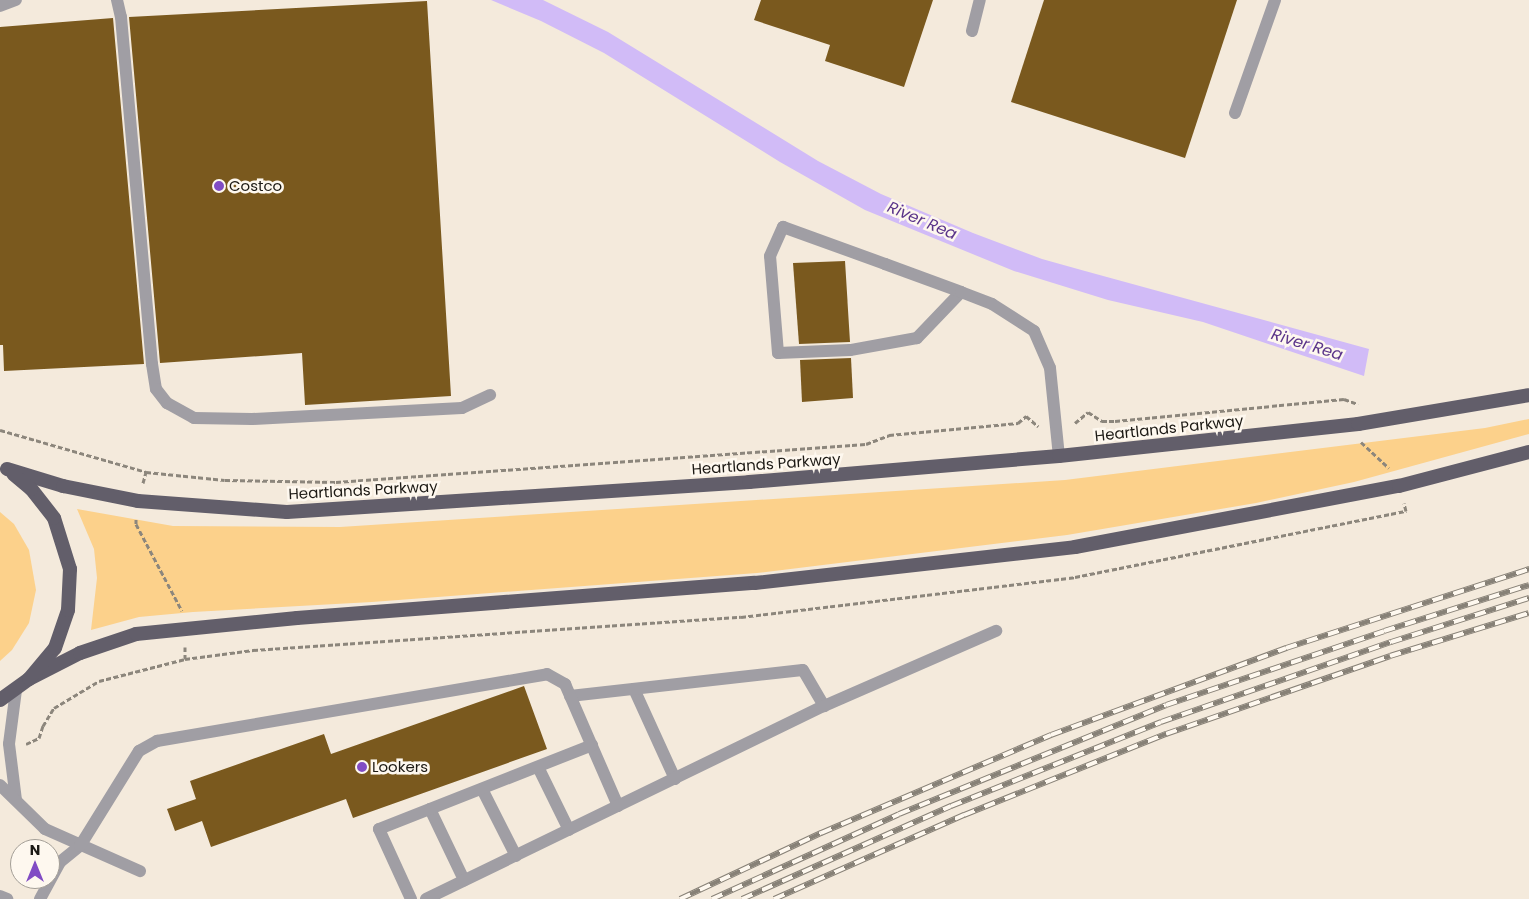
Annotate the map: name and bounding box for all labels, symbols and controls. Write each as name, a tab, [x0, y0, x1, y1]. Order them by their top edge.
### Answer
place label: Costco	[229, 177, 282, 195]
marker: Costco	[213, 180, 225, 192]
water label: River Rea	[884, 198, 960, 244]
water label: River Rea	[1269, 325, 1345, 365]
street label: Heartlands Parkway	[1094, 411, 1244, 445]
street label: Heartlands Parkway	[691, 450, 841, 478]
street label: Heartlands Parkway	[288, 477, 438, 503]
place label: Lookers	[372, 758, 428, 776]
marker: Lookers	[356, 761, 368, 773]
north arrow	[10, 839, 60, 889]
text: N	[30, 840, 40, 860]

